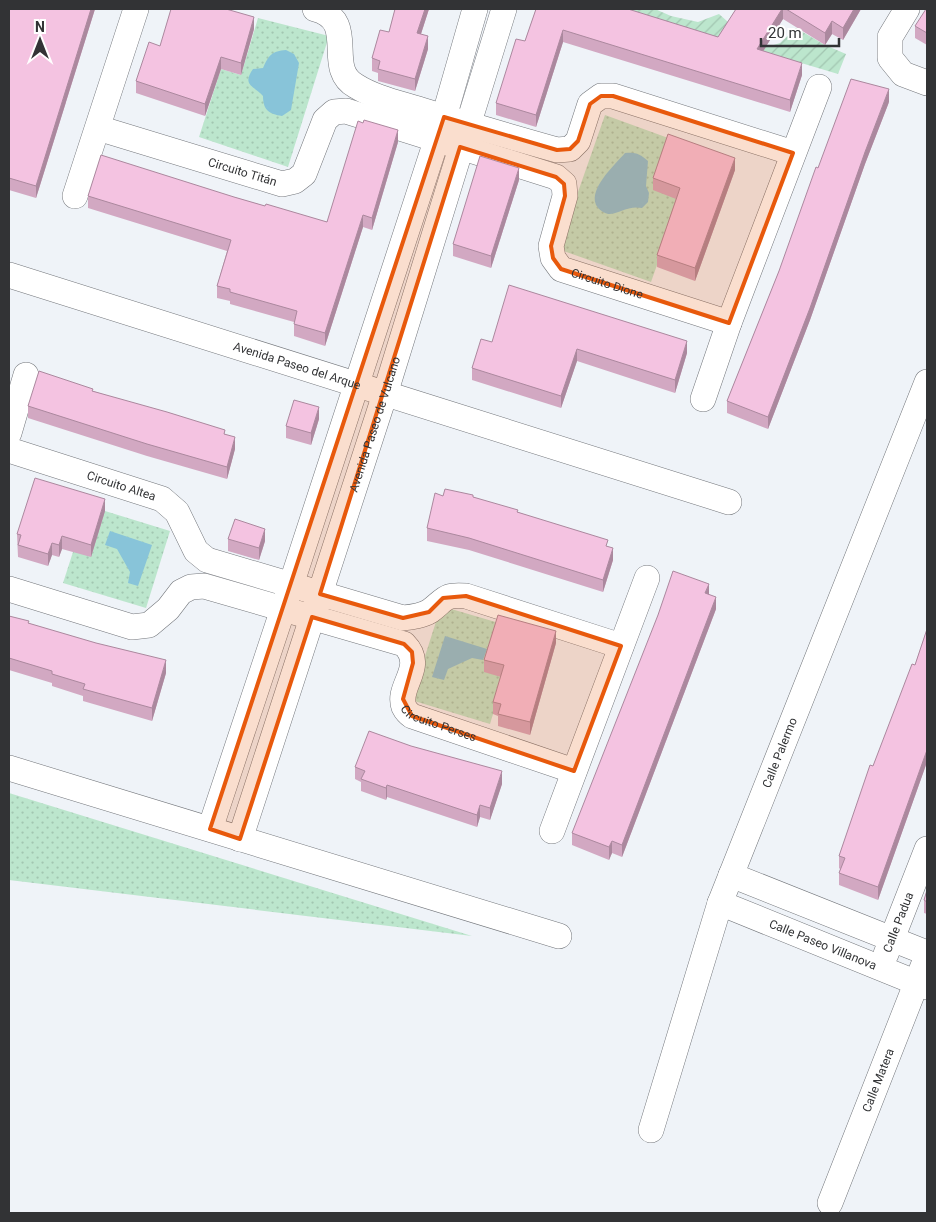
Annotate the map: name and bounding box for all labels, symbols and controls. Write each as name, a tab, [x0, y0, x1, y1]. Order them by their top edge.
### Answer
north arrow	[15, 15, 65, 65]
scale bar	[761, 15, 838, 47]
text: N	[35, 19, 45, 35]
text: 20 m	[768, 24, 802, 42]
street label: Circuito Titán	[206, 155, 279, 189]
street label: Circuito Dione	[569, 266, 645, 302]
street label: Avenida Paseo del Arque	[232, 339, 362, 392]
street label: Avenida Paseo de Vulcano	[347, 355, 403, 494]
street label: Circuito Altea	[85, 468, 158, 504]
street label: Circuito Perses	[397, 702, 478, 744]
street label: Calle Palermo	[759, 715, 800, 790]
street label: Calle Padua	[880, 890, 916, 954]
street label: Calle Paseo Villanova	[767, 917, 879, 973]
street label: Calle Matera	[859, 1046, 897, 1114]

